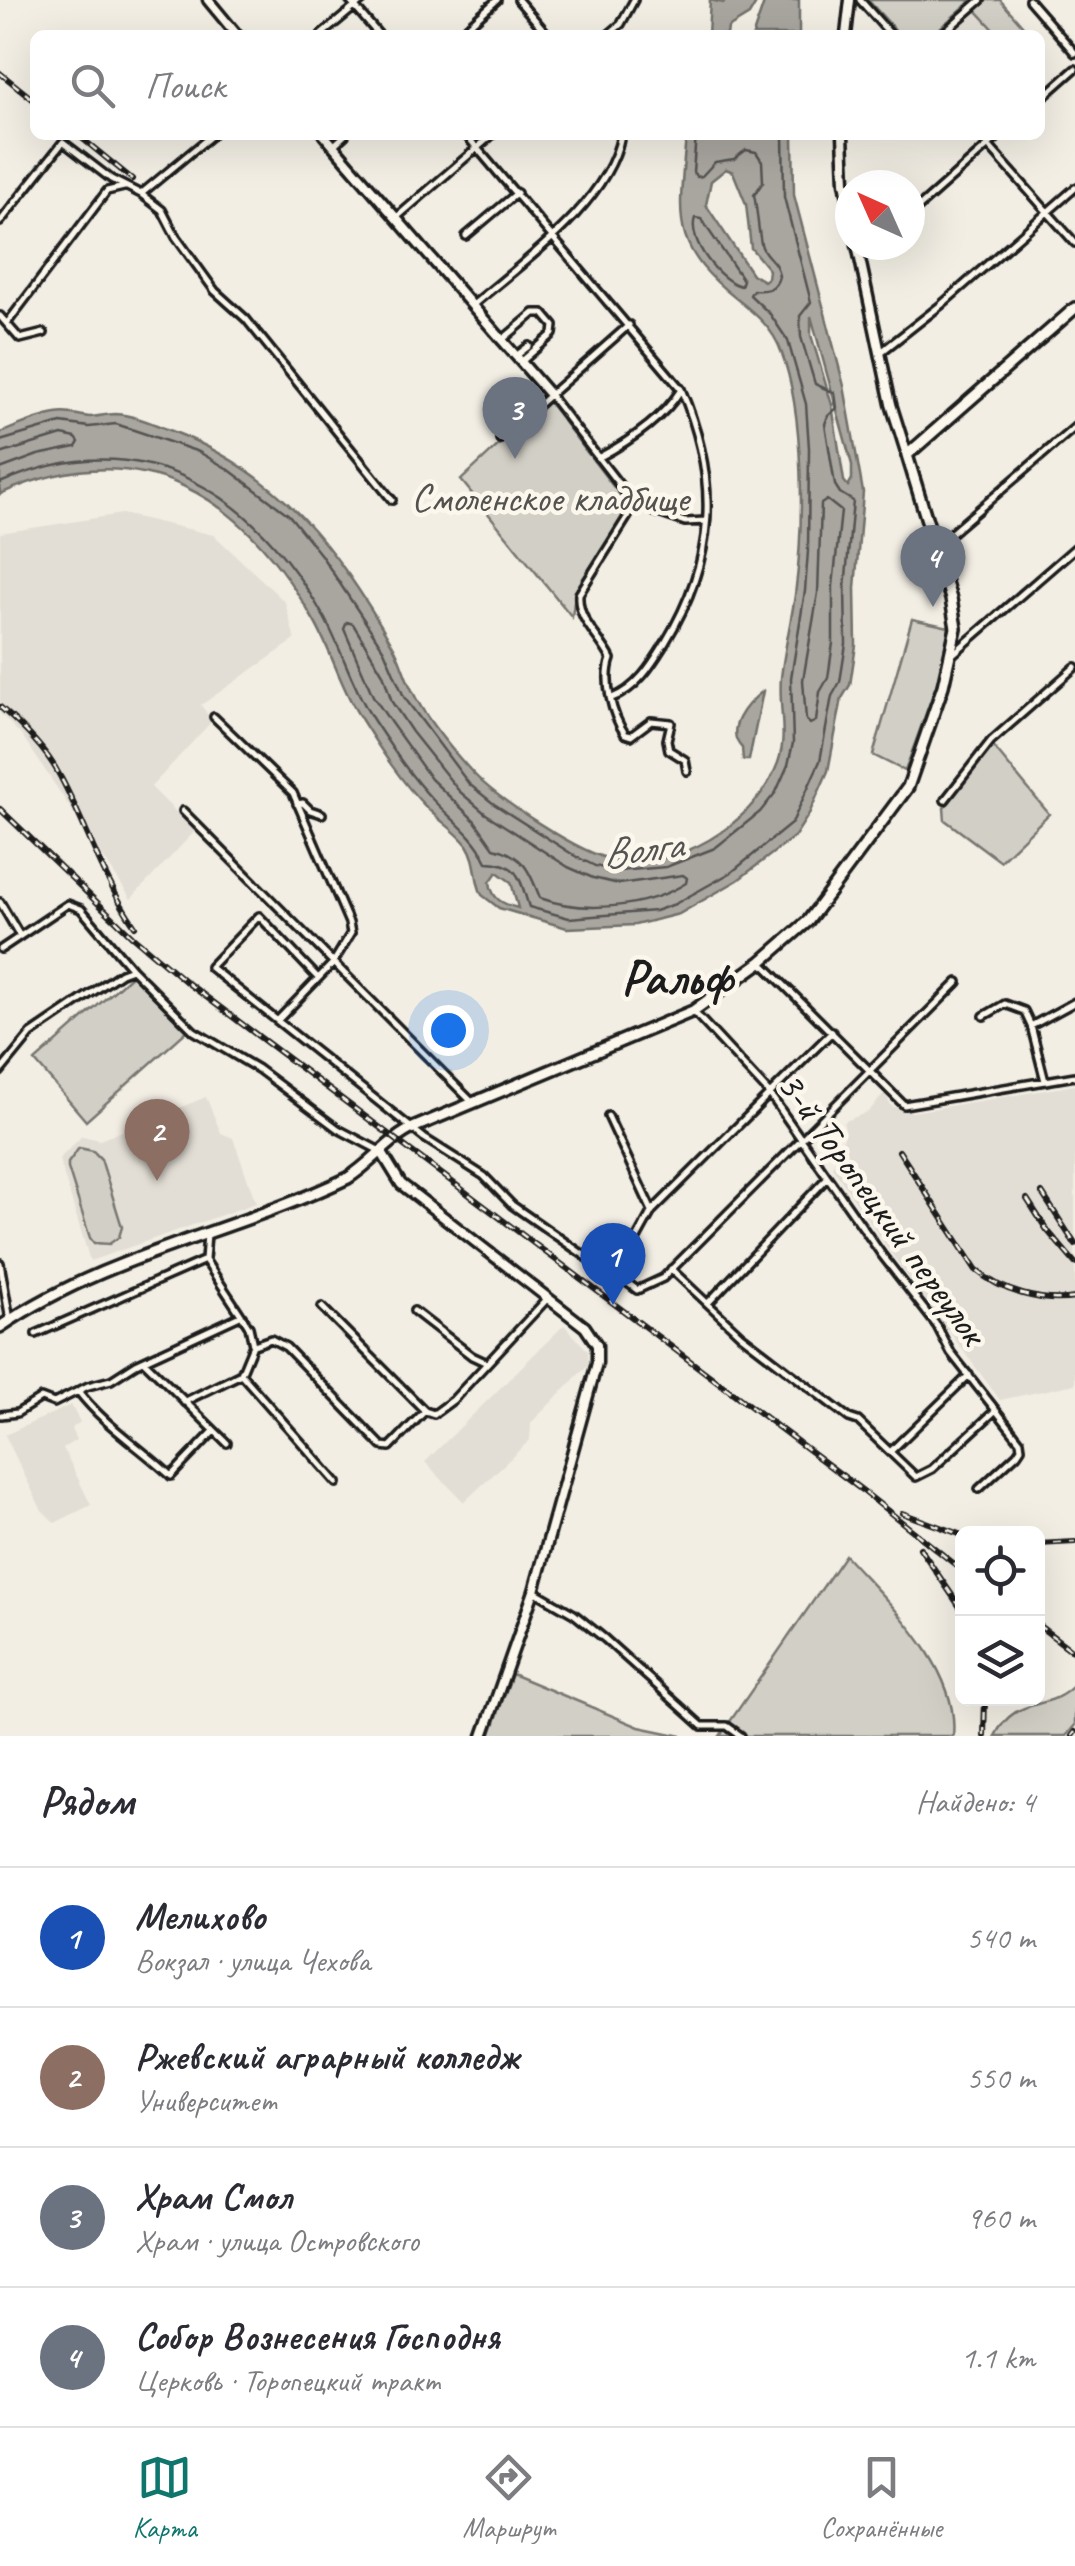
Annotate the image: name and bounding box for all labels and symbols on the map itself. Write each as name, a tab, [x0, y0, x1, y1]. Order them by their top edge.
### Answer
north arrow	[835, 170, 925, 260]
pin: 3	[482, 376, 548, 459]
park label: Смоленское кладбище	[411, 473, 692, 523]
pin: 4	[900, 524, 966, 607]
water label: Волга	[599, 817, 689, 880]
district label: Ральф	[621, 946, 736, 1009]
your location	[423, 1005, 474, 1056]
street label: 3-й Торопецкий переулок	[766, 1061, 1000, 1357]
pin: 2	[124, 1098, 190, 1181]
pin: 1	[580, 1222, 646, 1305]

